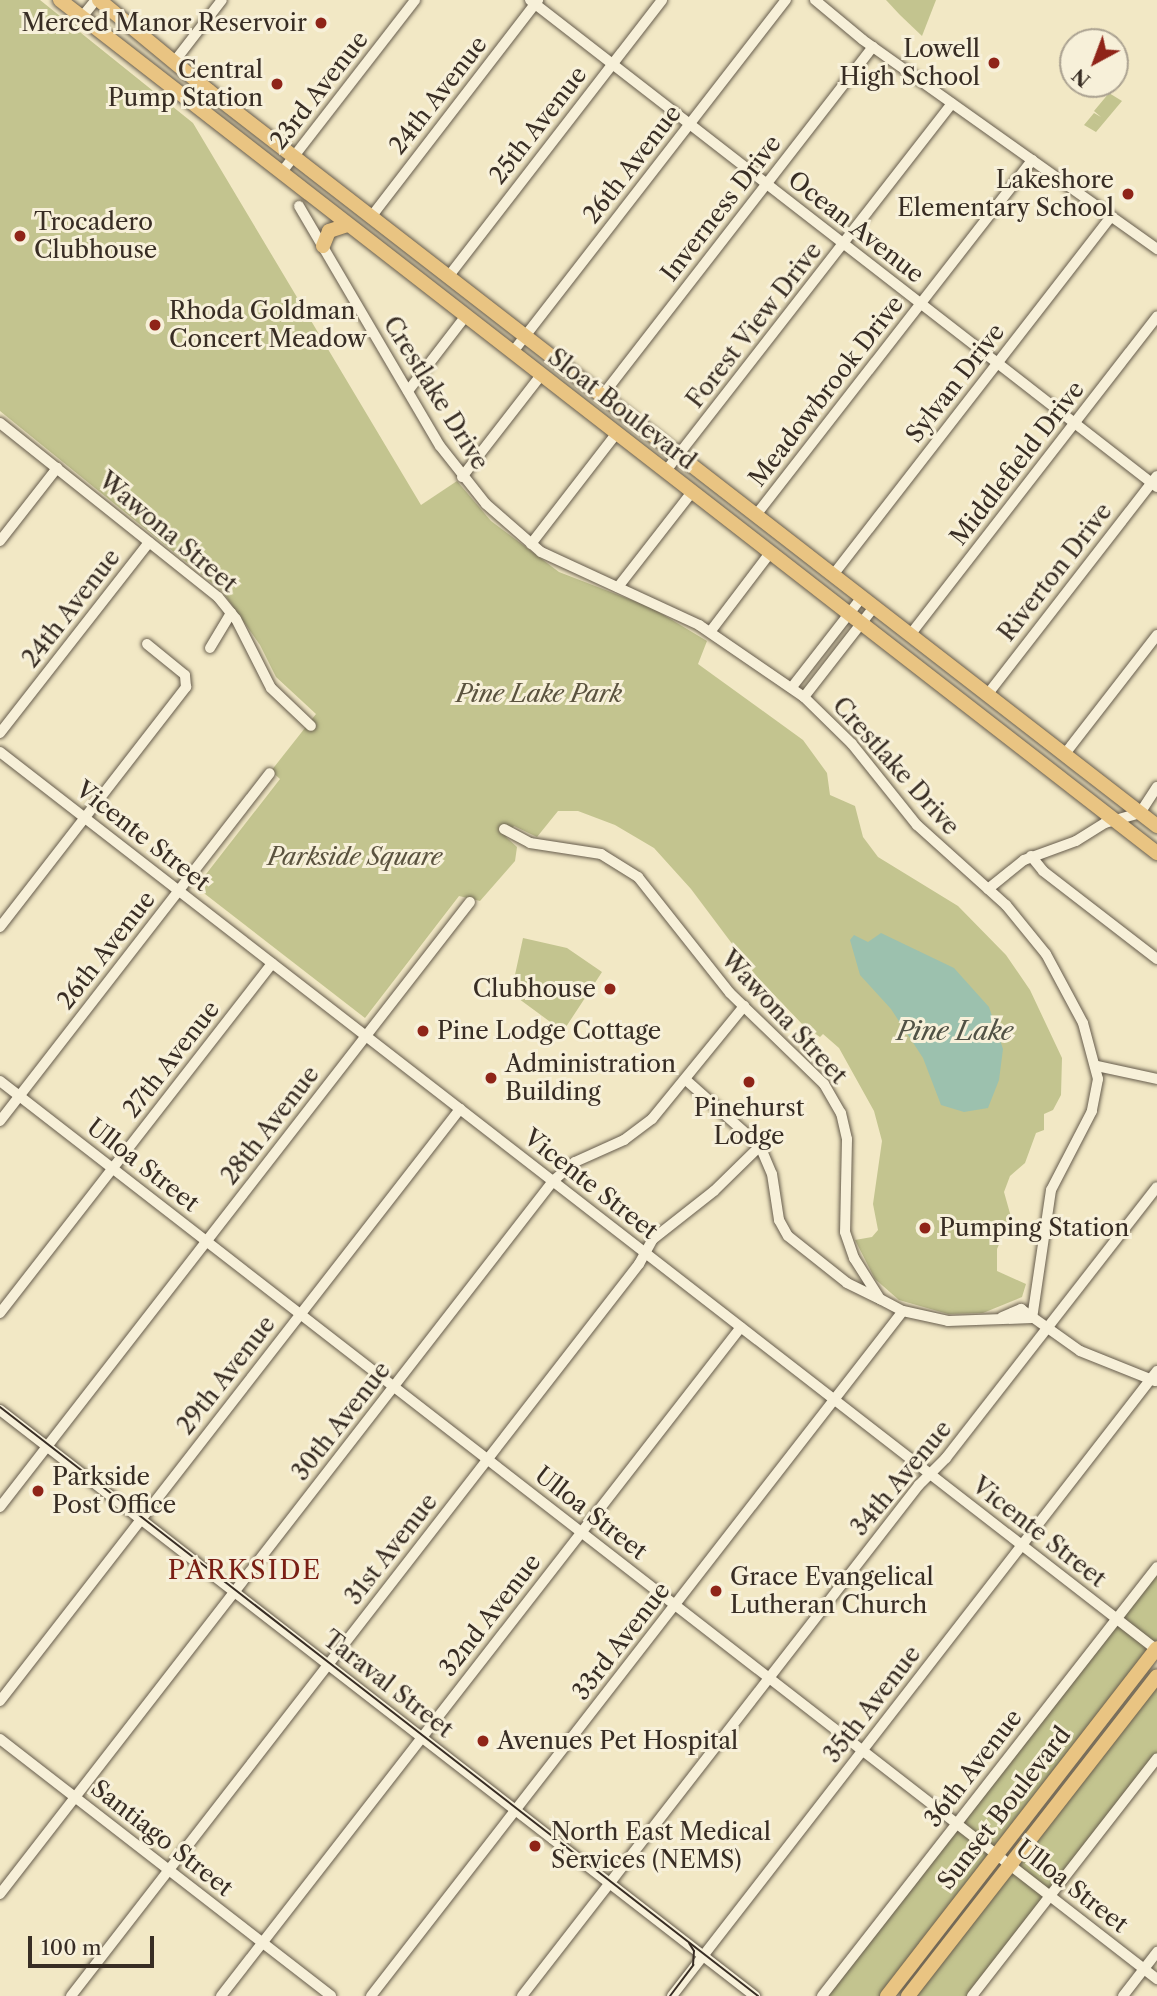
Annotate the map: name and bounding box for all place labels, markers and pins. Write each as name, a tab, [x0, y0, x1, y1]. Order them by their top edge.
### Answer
place label: Merced Manor Reservoir	[21, 9, 307, 37]
marker: Merced Manor Reservoir	[313, 15, 329, 31]
place label: Lowell High School	[840, 35, 980, 91]
marker: Lowell High School	[986, 55, 1002, 71]
place label: Central Pump Station	[108, 56, 263, 112]
marker: Central Pump Station	[269, 76, 285, 92]
place label: Lakeshore Elementary School	[897, 166, 1114, 222]
marker: Lakeshore Elementary School	[1120, 186, 1136, 202]
place label: Trocadero Clubhouse	[34, 208, 157, 264]
marker: Trocadero Clubhouse	[12, 228, 28, 244]
place label: Rhoda Goldman Concert Meadow	[169, 297, 367, 353]
marker: Rhoda Goldman Concert Meadow	[147, 317, 163, 333]
place label: Clubhouse	[473, 975, 596, 1003]
marker: Clubhouse	[602, 981, 618, 997]
place label: Pine Lodge Cottage	[437, 1017, 661, 1045]
marker: Pine Lodge Cottage	[415, 1023, 431, 1039]
place label: Administration Building	[505, 1050, 676, 1106]
marker: Administration Building	[483, 1070, 499, 1086]
marker: Pinehurst Lodge	[741, 1074, 757, 1090]
place label: Pinehurst Lodge	[694, 1094, 804, 1150]
place label: Pumping Station	[939, 1214, 1129, 1242]
marker: Pumping Station	[917, 1220, 933, 1236]
place label: Parkside Post Office	[52, 1463, 176, 1519]
marker: Parkside Post Office	[30, 1483, 46, 1499]
place label: Grace Evangelical Lutheran Church	[730, 1563, 934, 1619]
marker: Grace Evangelical Lutheran Church	[708, 1583, 724, 1599]
place label: Avenues Pet Hospital	[497, 1727, 738, 1755]
marker: Avenues Pet Hospital	[475, 1733, 491, 1749]
place label: North East Medical Services (NEMS)	[551, 1818, 771, 1874]
marker: North East Medical Services (NEMS)	[525, 1836, 545, 1856]

